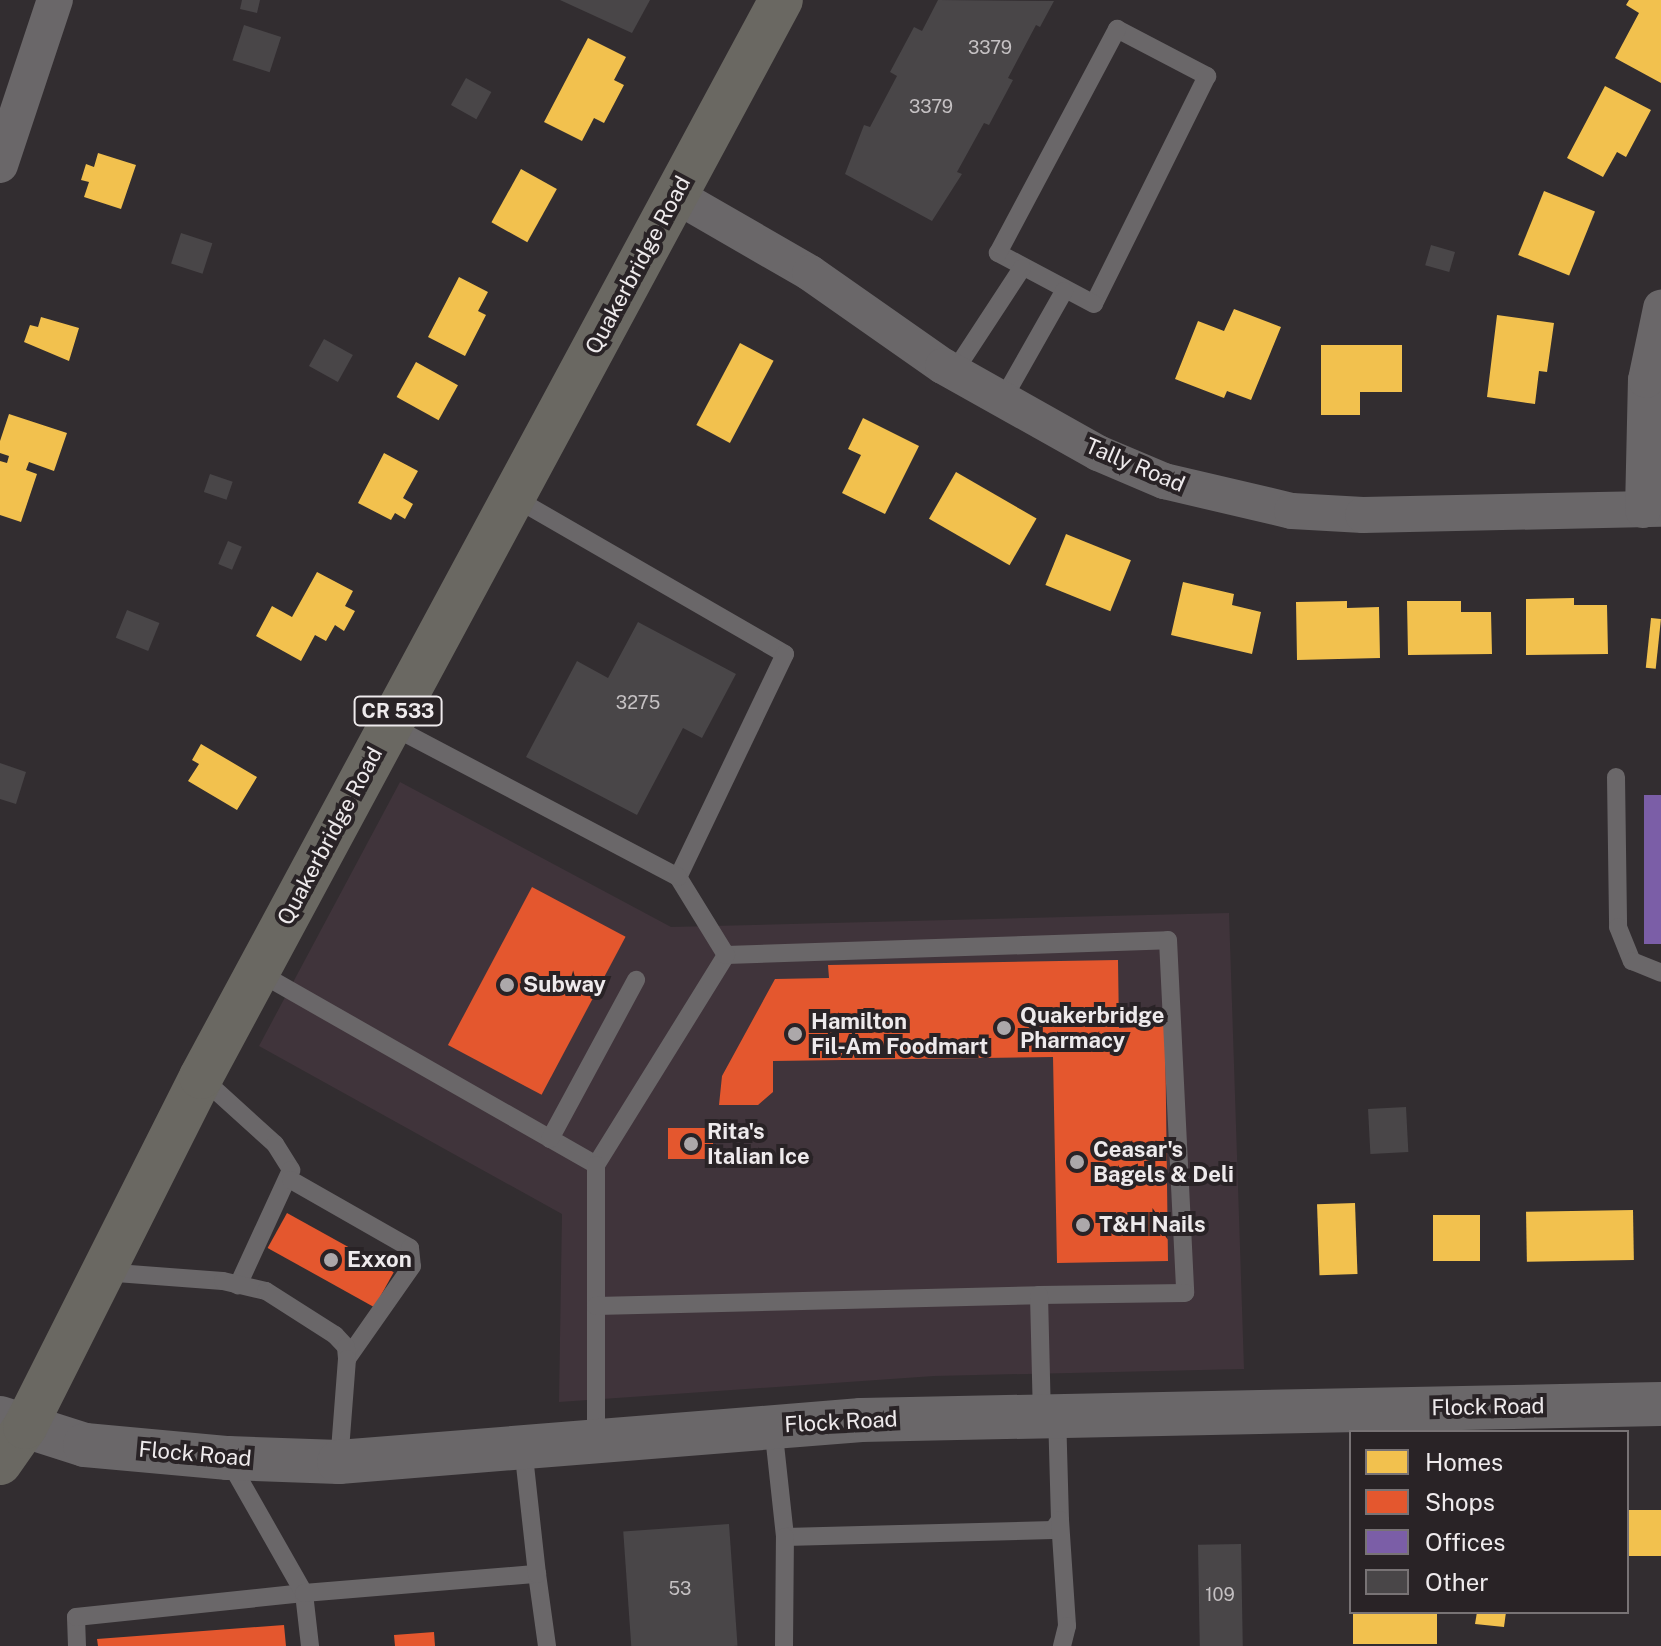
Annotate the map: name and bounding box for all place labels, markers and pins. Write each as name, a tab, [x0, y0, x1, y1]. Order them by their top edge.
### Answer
place label: Subway	[523, 972, 606, 998]
marker: Subway	[498, 976, 516, 994]
place label: Quakerbridge Pharmacy	[1020, 1002, 1164, 1054]
place label: Hamilton Fil-Am Foodmart	[811, 1008, 988, 1060]
marker: Quakerbridge Pharmacy	[995, 1019, 1013, 1037]
marker: Hamilton Fil-Am Foodmart	[786, 1025, 804, 1043]
place label: Rita's Italian Ice	[707, 1118, 810, 1170]
marker: Rita's Italian Ice	[682, 1135, 700, 1153]
place label: Ceasar's Bagels & Deli	[1093, 1136, 1234, 1188]
marker: Ceasar's Bagels & Deli	[1068, 1153, 1086, 1171]
place label: T&H Nails	[1099, 1212, 1206, 1238]
marker: T&H Nails	[1074, 1216, 1092, 1234]
place label: Exxon	[347, 1247, 412, 1273]
marker: Exxon	[322, 1251, 340, 1269]

